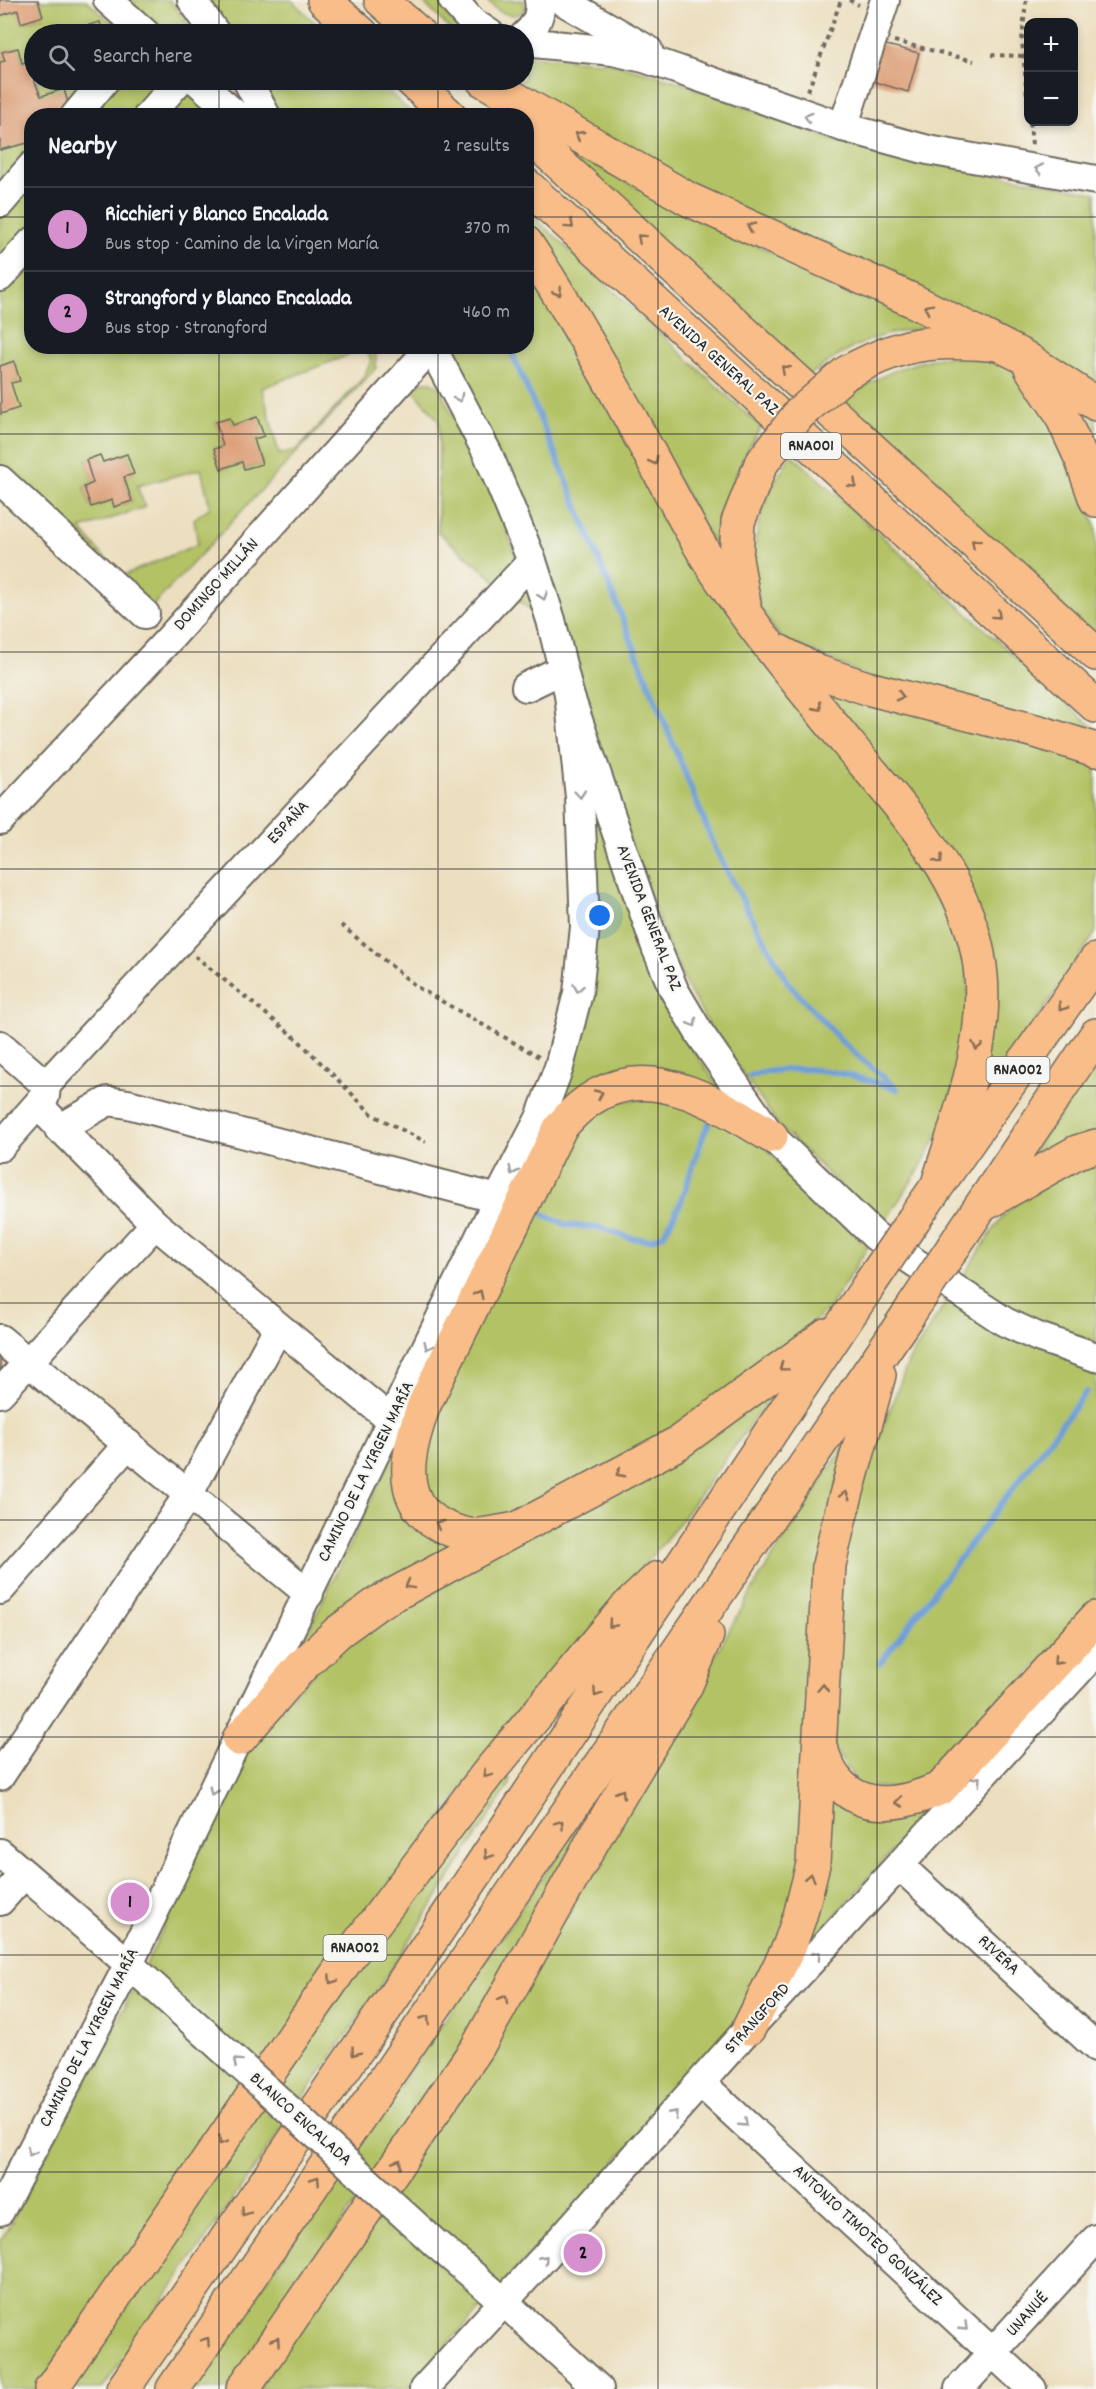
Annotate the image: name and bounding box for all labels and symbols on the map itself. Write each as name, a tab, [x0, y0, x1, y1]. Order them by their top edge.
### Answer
one-way arrow	[803, 111, 814, 124]
one-way arrow	[575, 130, 585, 142]
one-way arrow	[1034, 163, 1044, 176]
one-way arrow	[563, 218, 573, 229]
one-way arrow	[746, 223, 757, 235]
one-way arrow	[637, 234, 648, 245]
one-way arrow	[551, 286, 563, 296]
street label: AVENIDA GENERAL PAZ	[652, 300, 784, 422]
one-way arrow	[924, 304, 934, 315]
one-way arrow	[781, 365, 792, 376]
one-way arrow	[452, 391, 463, 402]
road number: RNA001	[781, 433, 841, 459]
one-way arrow	[647, 455, 659, 466]
one-way arrow	[846, 477, 857, 488]
street label: DOMINGO MILLÁN	[168, 533, 266, 637]
one-way arrow	[972, 539, 982, 550]
one-way arrow	[536, 590, 548, 601]
one-way arrow	[990, 608, 1001, 619]
one-way arrow	[895, 689, 905, 702]
one-way arrow	[811, 700, 822, 711]
one-way arrow	[573, 789, 586, 798]
street label: ESPAÑA	[262, 795, 316, 851]
street label: AVENIDA GENERAL PAZ	[609, 841, 687, 995]
one-way arrow	[932, 853, 943, 864]
your location	[585, 901, 614, 930]
one-way arrow	[572, 983, 585, 993]
one-way arrow	[1058, 1001, 1069, 1012]
one-way arrow	[686, 1017, 698, 1027]
one-way arrow	[971, 1040, 984, 1050]
road number: RNA002	[986, 1057, 1050, 1083]
one-way arrow	[593, 1089, 604, 1101]
one-way arrow	[508, 1165, 520, 1176]
one-way arrow	[472, 1289, 483, 1300]
one-way arrow	[423, 1340, 435, 1351]
one-way arrow	[779, 1360, 790, 1371]
street label: CAMINO DE LA VIRGEN MARÍA	[312, 1377, 422, 1567]
one-way arrow	[615, 1466, 626, 1478]
one-way arrow	[838, 1490, 851, 1500]
one-way arrow	[435, 1520, 445, 1532]
one-way arrow	[405, 1578, 415, 1589]
one-way arrow	[608, 1617, 619, 1628]
one-way arrow	[1053, 1654, 1064, 1665]
one-way arrow	[816, 1683, 829, 1692]
one-way arrow	[592, 1687, 604, 1697]
one-way arrow	[484, 1767, 495, 1778]
one-way arrow	[970, 1776, 981, 1787]
one-way arrow	[209, 1785, 221, 1796]
one-way arrow	[614, 1789, 626, 1799]
one-way arrow	[895, 1795, 905, 1808]
one-way arrow	[553, 1819, 564, 1830]
one-way arrow	[484, 1848, 495, 1859]
one-way arrow	[803, 1873, 816, 1883]
pin: 1	[110, 1880, 150, 1924]
street label: RIVERA	[971, 1930, 1025, 1982]
road number: RNA002	[324, 1935, 386, 1961]
street label: CAMINO DE LA VIRGEN MARÍA	[34, 1944, 146, 2132]
one-way arrow	[810, 1951, 821, 1961]
one-way arrow	[328, 1974, 339, 1985]
street label: STRANGFORD	[719, 1978, 797, 2060]
one-way arrow	[497, 1995, 509, 2005]
one-way arrow	[419, 2015, 430, 2026]
one-way arrow	[351, 2045, 362, 2056]
one-way arrow	[233, 2058, 244, 2069]
street label: BLANCO ENCALADA	[243, 2067, 357, 2173]
one-way arrow	[667, 2110, 678, 2120]
one-way arrow	[737, 2115, 748, 2126]
one-way arrow	[218, 2134, 229, 2145]
one-way arrow	[26, 2146, 38, 2157]
one-way arrow	[391, 2158, 402, 2169]
street label: ANTONIO TIMOTEO GONZÁLEZ	[786, 2159, 948, 2313]
one-way arrow	[309, 2175, 320, 2186]
one-way arrow	[241, 2206, 252, 2217]
pin: 2	[564, 2230, 602, 2276]
one-way arrow	[537, 2255, 548, 2265]
street label: UNANUÉ	[1001, 2287, 1055, 2343]
one-way arrow	[957, 2319, 968, 2330]
one-way arrow	[199, 2336, 210, 2347]
one-way arrow	[269, 2336, 280, 2347]

